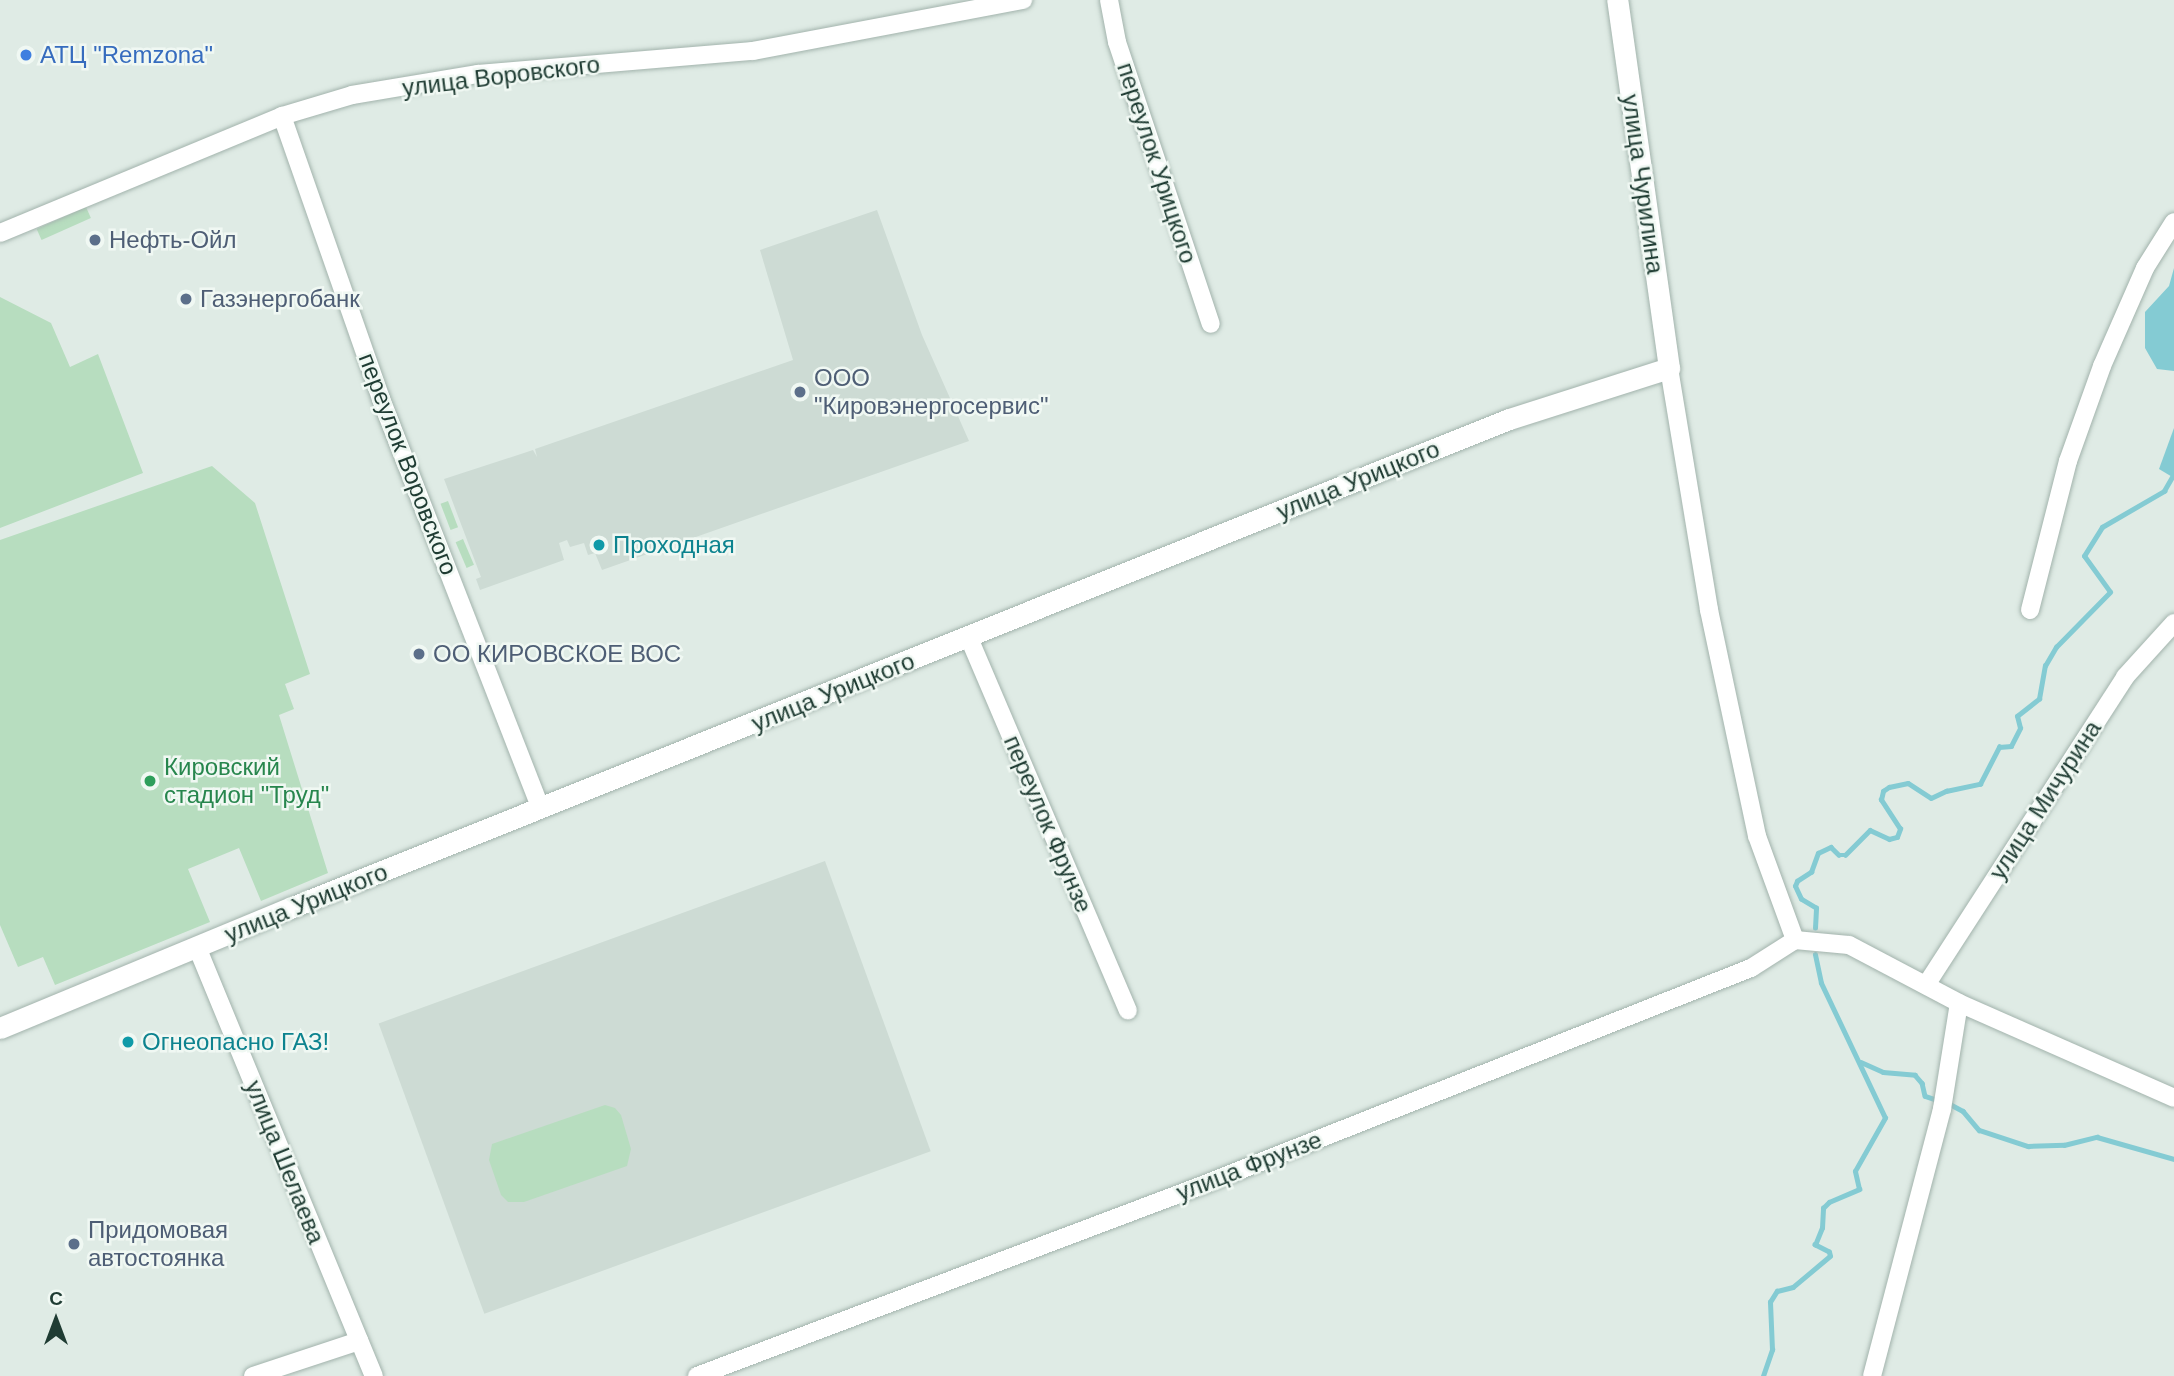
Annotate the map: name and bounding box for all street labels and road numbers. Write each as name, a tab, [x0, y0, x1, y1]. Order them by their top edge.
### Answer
street label: улица Воровского	[401, 50, 601, 102]
street label: переулок Урицкого	[1111, 59, 1203, 267]
street label: улица Чурилина	[1616, 92, 1670, 276]
street label: переулок Воровского	[352, 349, 464, 579]
street label: улица Урицкого	[1272, 434, 1444, 526]
street label: улица Урицкого	[747, 646, 919, 738]
street label: улица Мичурина	[1983, 715, 2107, 885]
street label: переулок Фрунзе	[998, 731, 1098, 917]
street label: улица Урицкого	[220, 857, 392, 949]
street label: улица Шелаева	[239, 1076, 331, 1248]
street label: улица Фрунзе	[1172, 1125, 1326, 1207]

